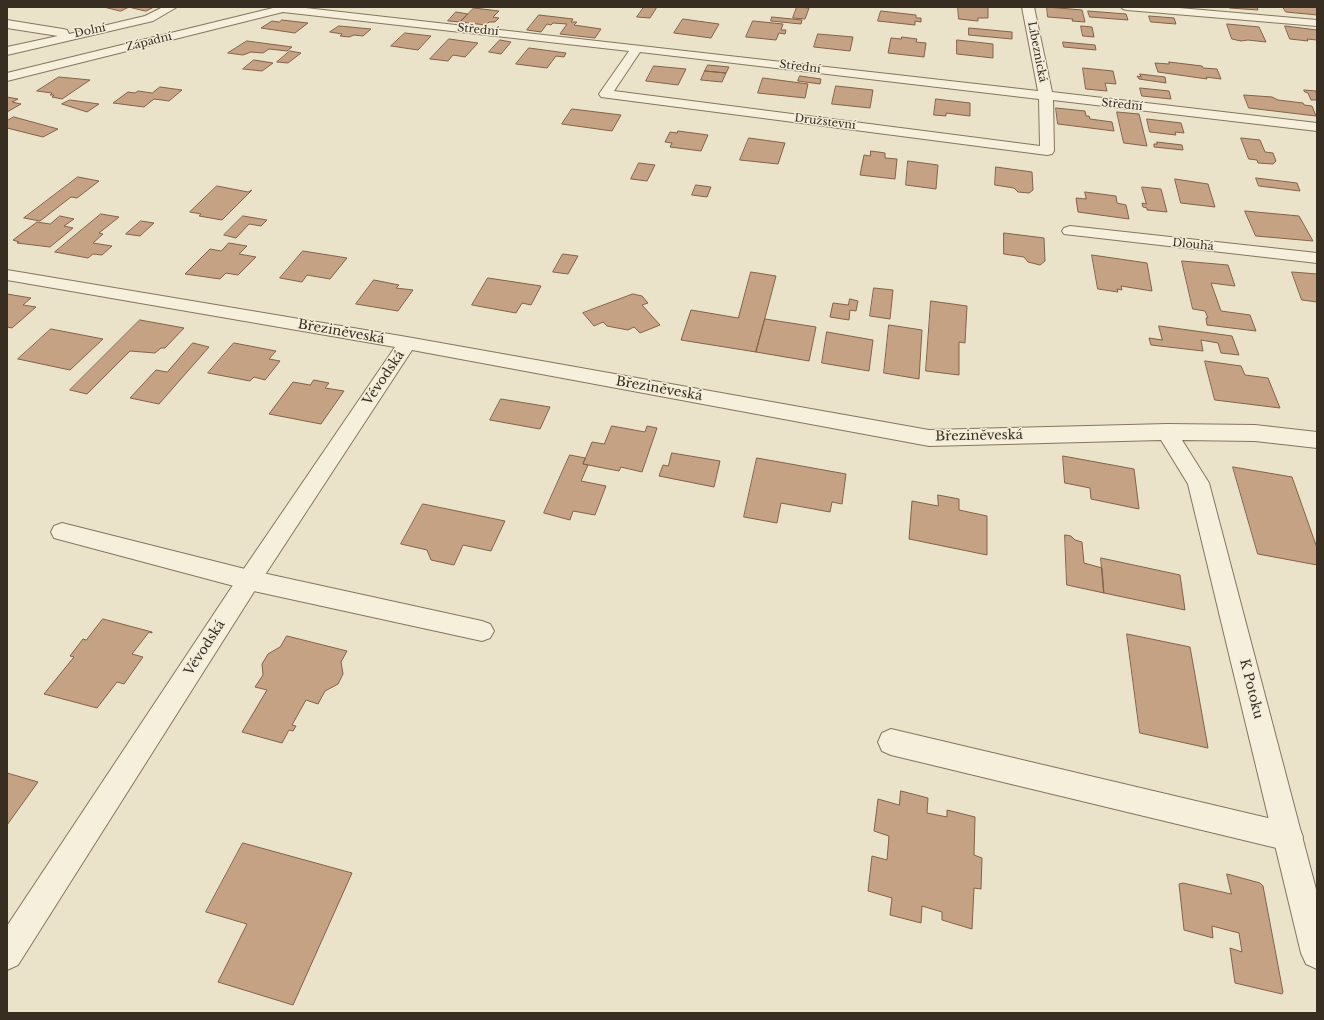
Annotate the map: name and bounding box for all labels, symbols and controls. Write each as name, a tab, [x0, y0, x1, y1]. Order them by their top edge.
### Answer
street label: Líbeznická	[1025, 20, 1049, 84]
street label: Dolní	[73, 21, 107, 41]
street label: Střední	[457, 21, 499, 39]
street label: Západní	[125, 30, 173, 54]
street label: Střední	[779, 58, 821, 76]
street label: Střední	[1101, 96, 1143, 114]
street label: Družstevní	[794, 112, 856, 132]
street label: Dlouhá	[1172, 236, 1214, 254]
street label: Březiněveská	[297, 317, 385, 347]
street label: Vévodská	[360, 348, 408, 408]
street label: Březiněveská	[615, 374, 703, 404]
street label: Březiněveská	[935, 427, 1023, 445]
street label: Vévodská	[181, 618, 229, 678]
street label: K Potoku	[1236, 658, 1266, 720]

